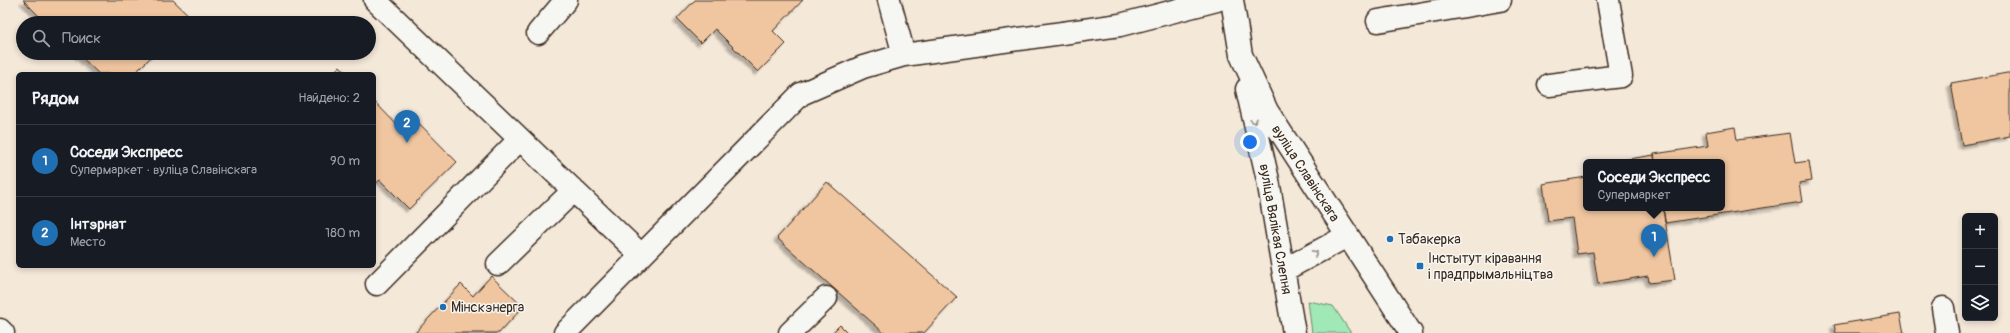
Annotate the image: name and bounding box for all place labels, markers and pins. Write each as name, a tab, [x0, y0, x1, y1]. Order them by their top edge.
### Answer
pin: 2	[394, 110, 420, 143]
pin: 1	[1641, 224, 1667, 257]
place label: Табакерка	[1398, 231, 1461, 248]
marker: Табакерка	[1385, 234, 1395, 244]
place label: Інстытут кіравання і прадпрымальніцтва	[1428, 250, 1553, 283]
marker: Інстытут кіравання і прадпрымальніцтва	[1415, 261, 1425, 271]
place label: Мінскэнерга	[451, 299, 524, 316]
marker: Мінскэнерга	[438, 302, 448, 312]

